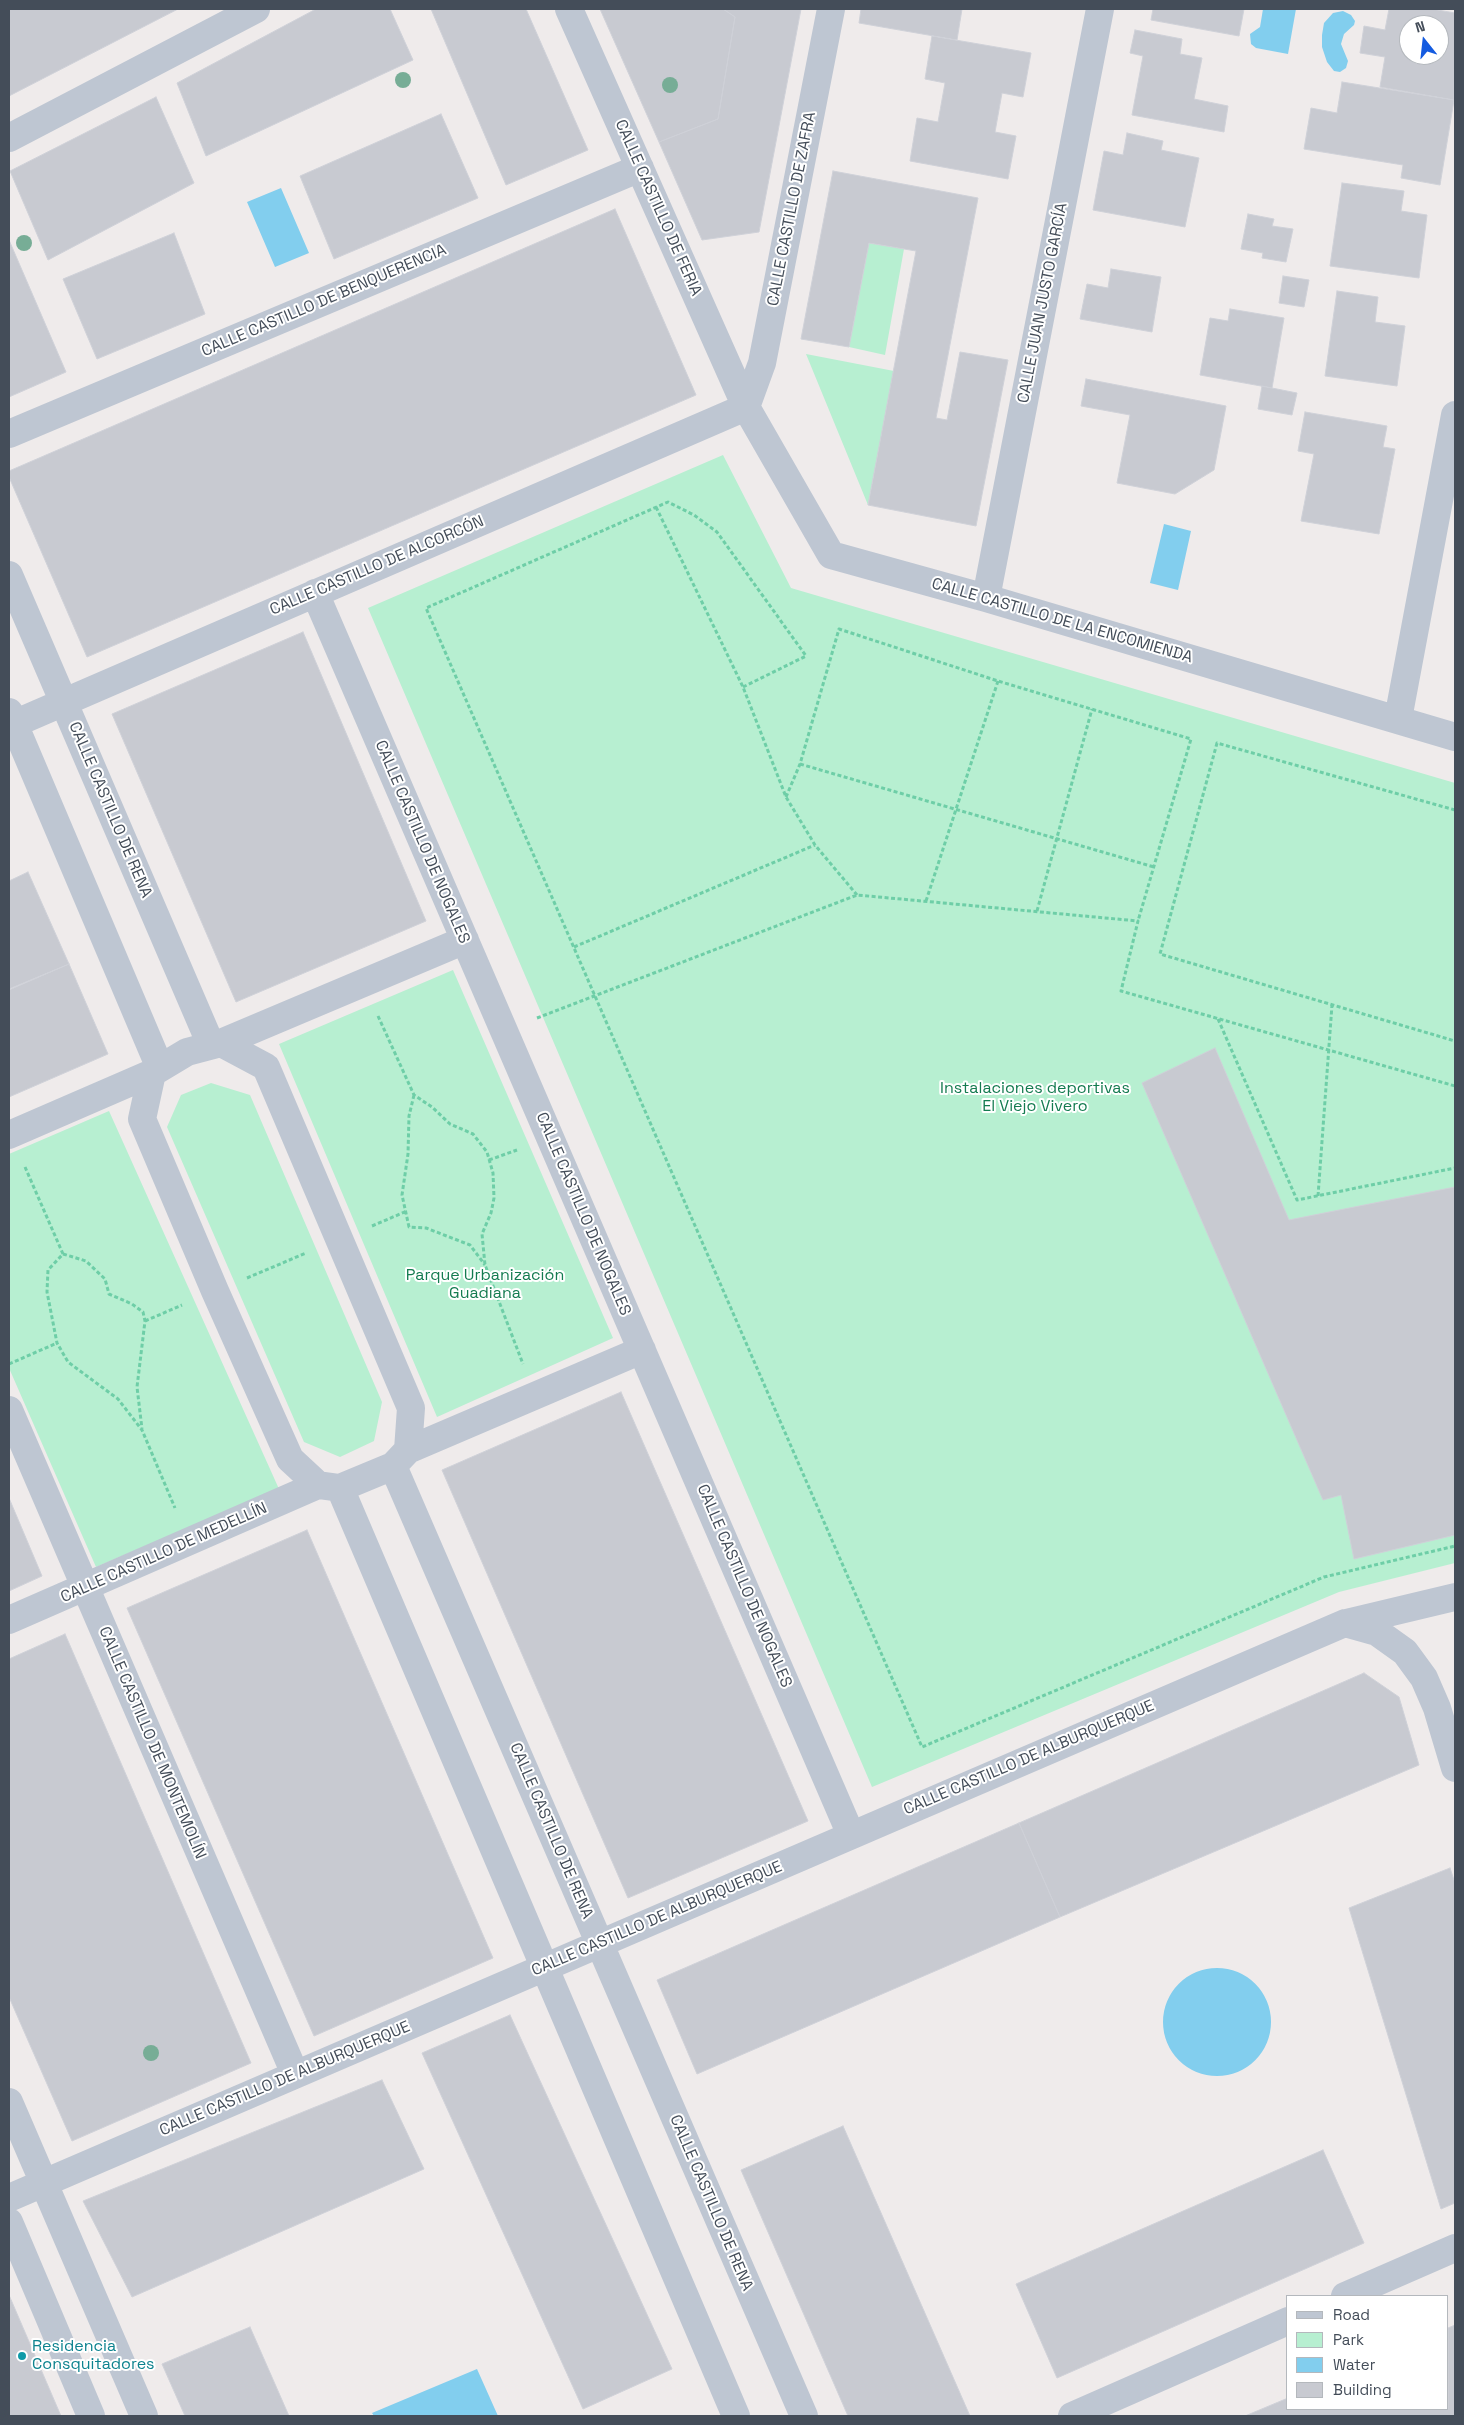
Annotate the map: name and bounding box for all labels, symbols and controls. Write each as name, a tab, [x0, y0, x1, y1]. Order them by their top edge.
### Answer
north arrow	[1399, 15, 1449, 65]
text: N	[1413, 17, 1427, 36]
street label: CALLE CASTILLO DE ZAFRA	[764, 110, 820, 308]
street label: CALLE CASTILLO DE FERIA	[610, 117, 706, 299]
street label: CALLE JUAN JUSTO GARCÍA	[1014, 201, 1072, 405]
street label: CALLE CASTILLO DE BENQUERENCIA	[199, 241, 449, 361]
street label: CALLE CASTILLO DE ALCORCÓN	[267, 512, 487, 620]
street label: CALLE CASTILLO DE LA ENCOMIENDA	[929, 574, 1195, 668]
street label: CALLE CASTILLO DE RENA	[64, 719, 156, 901]
street label: CALLE CASTILLO DE NOGALES	[370, 737, 474, 947]
park label: Instalaciones deportivas El Viejo Vivero	[940, 1079, 1130, 1117]
street label: CALLE CASTILLO DE NOGALES	[531, 1109, 635, 1319]
park label: Parque Urbanización Guadiana	[406, 1266, 564, 1304]
street label: CALLE CASTILLO DE NOGALES	[692, 1481, 796, 1691]
street label: CALLE CASTILLO DE MEDELLÍN	[58, 1499, 270, 1607]
street label: CALLE CASTILLO DE MONTEMOLÍN	[94, 1624, 210, 1862]
street label: CALLE CASTILLO DE ALBURQUERQUE	[901, 1696, 1157, 1820]
street label: CALLE CASTILLO DE RENA	[505, 1740, 597, 1922]
street label: CALLE CASTILLO DE ALBURQUERQUE	[529, 1857, 785, 1981]
street label: CALLE CASTILLO DE ALBURQUERQUE	[157, 2017, 413, 2141]
street label: CALLE CASTILLO DE RENA	[665, 2112, 757, 2294]
legend	[1286, 2295, 1449, 2410]
text: Road	[1333, 2305, 1370, 2324]
text: Park	[1333, 2330, 1364, 2349]
place label: Residencia Consquitadores	[32, 2337, 155, 2375]
marker: Residencia Consquitadores	[16, 2350, 28, 2362]
text: Water	[1333, 2355, 1375, 2374]
text: Building	[1333, 2380, 1392, 2399]

